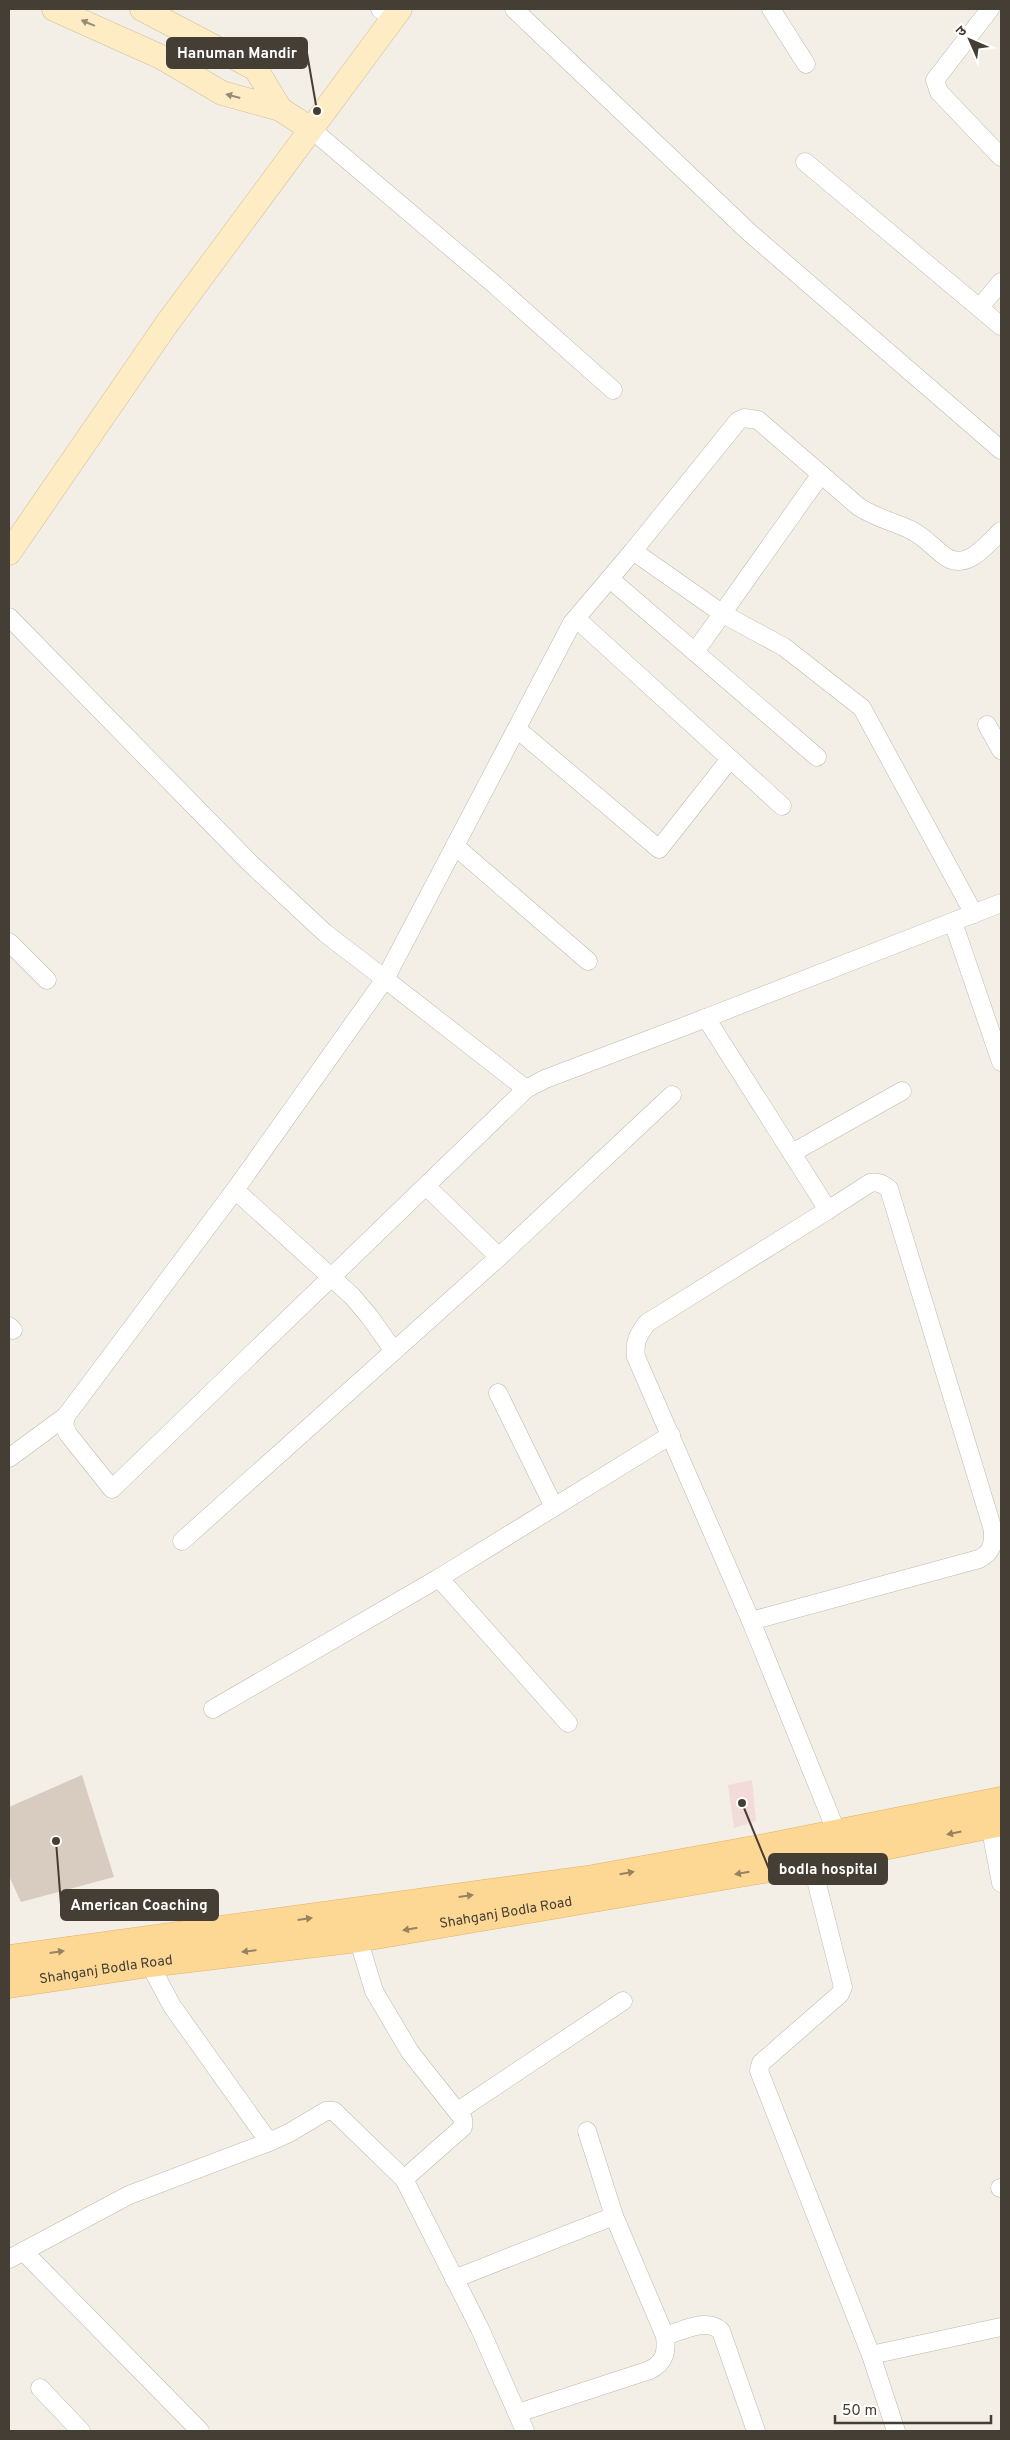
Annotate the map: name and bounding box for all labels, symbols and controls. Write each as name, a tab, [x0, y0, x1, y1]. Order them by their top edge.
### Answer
north arrow	[945, 15, 995, 65]
one-way arrow	[81, 19, 95, 27]
text: उ	[953, 22, 971, 41]
callout: Hanuman Mandir	[167, 38, 307, 68]
text: Hanuman Mandir	[177, 45, 298, 64]
one-way arrow	[225, 92, 240, 100]
one-way arrow	[945, 1829, 961, 1837]
callout: bodla hospital	[769, 1854, 887, 1884]
text: bodla hospital	[779, 1861, 877, 1880]
one-way arrow	[619, 1868, 635, 1876]
one-way arrow	[734, 1869, 750, 1877]
callout: American Coaching	[61, 1890, 218, 1920]
one-way arrow	[458, 1892, 474, 1900]
street label: Shahganj Bodla Road	[438, 1893, 574, 1932]
text: American Coaching	[70, 1897, 208, 1916]
one-way arrow	[297, 1914, 313, 1922]
one-way arrow	[401, 1925, 417, 1933]
one-way arrow	[240, 1947, 256, 1955]
one-way arrow	[49, 1948, 65, 1956]
street label: Shahganj Bodla Road	[38, 1952, 174, 1988]
scale bar	[835, 2392, 991, 2424]
text: 50 m	[842, 2402, 877, 2421]

